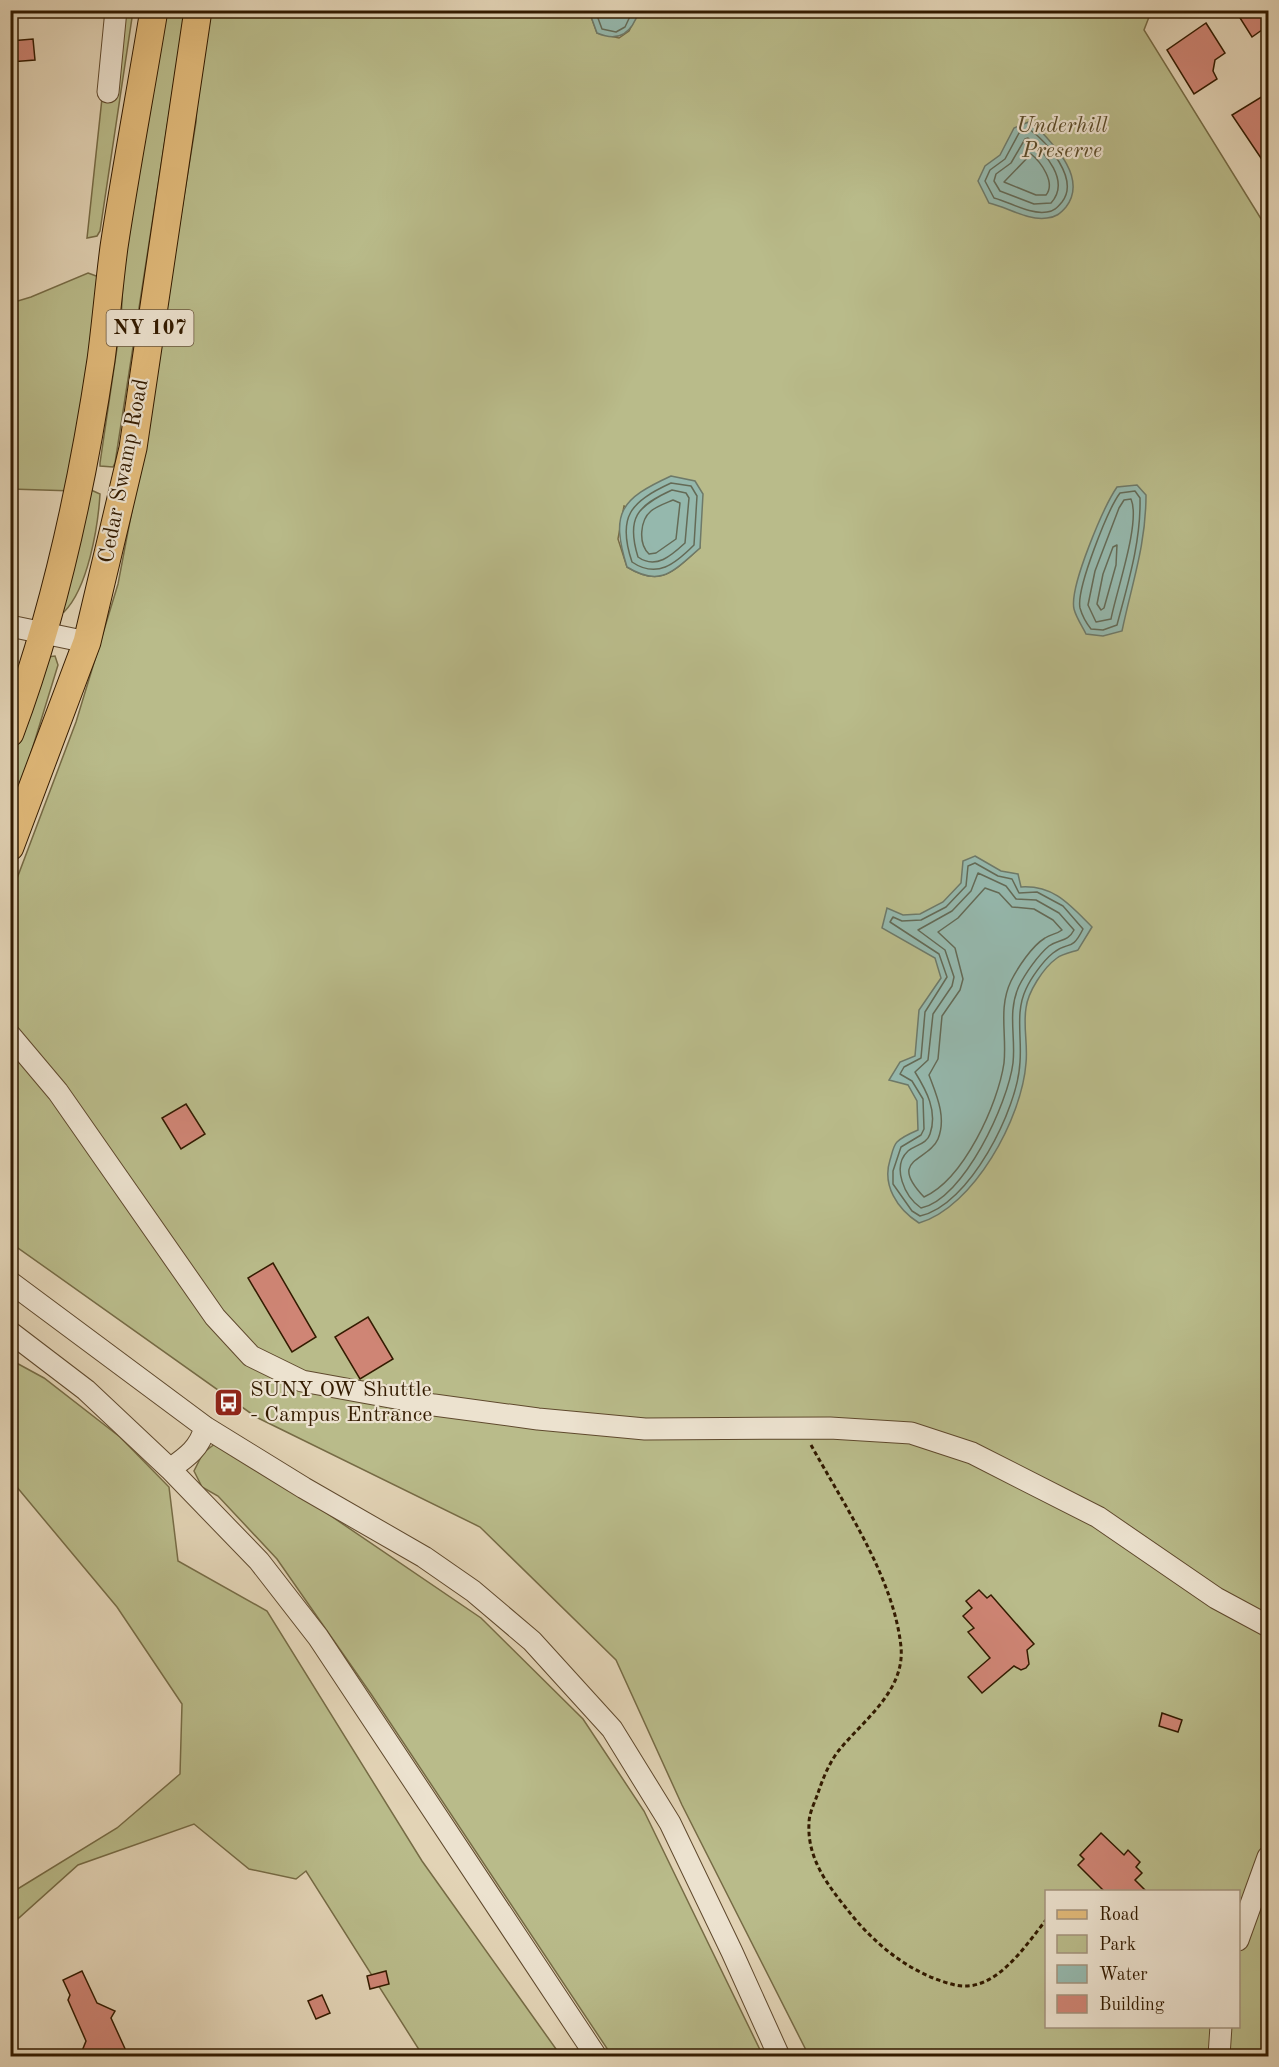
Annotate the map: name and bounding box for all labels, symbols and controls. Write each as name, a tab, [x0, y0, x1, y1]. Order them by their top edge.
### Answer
park label: Underhill Preserve	[1016, 115, 1108, 162]
road number: NY 107	[106, 310, 194, 346]
street label: Cedar Swamp Road	[95, 377, 153, 565]
place label: SUNY OW Shuttle - Campus Entrance	[250, 1379, 432, 1426]
bus stop icon: SUNY OW Shuttle - Campus Entrance	[213, 1387, 245, 1419]
legend	[1045, 1890, 1240, 2028]
text: Road	[1099, 1906, 1139, 1924]
text: Park	[1099, 1936, 1136, 1954]
text: Water	[1099, 1966, 1148, 1984]
text: Building	[1099, 1996, 1165, 2014]

